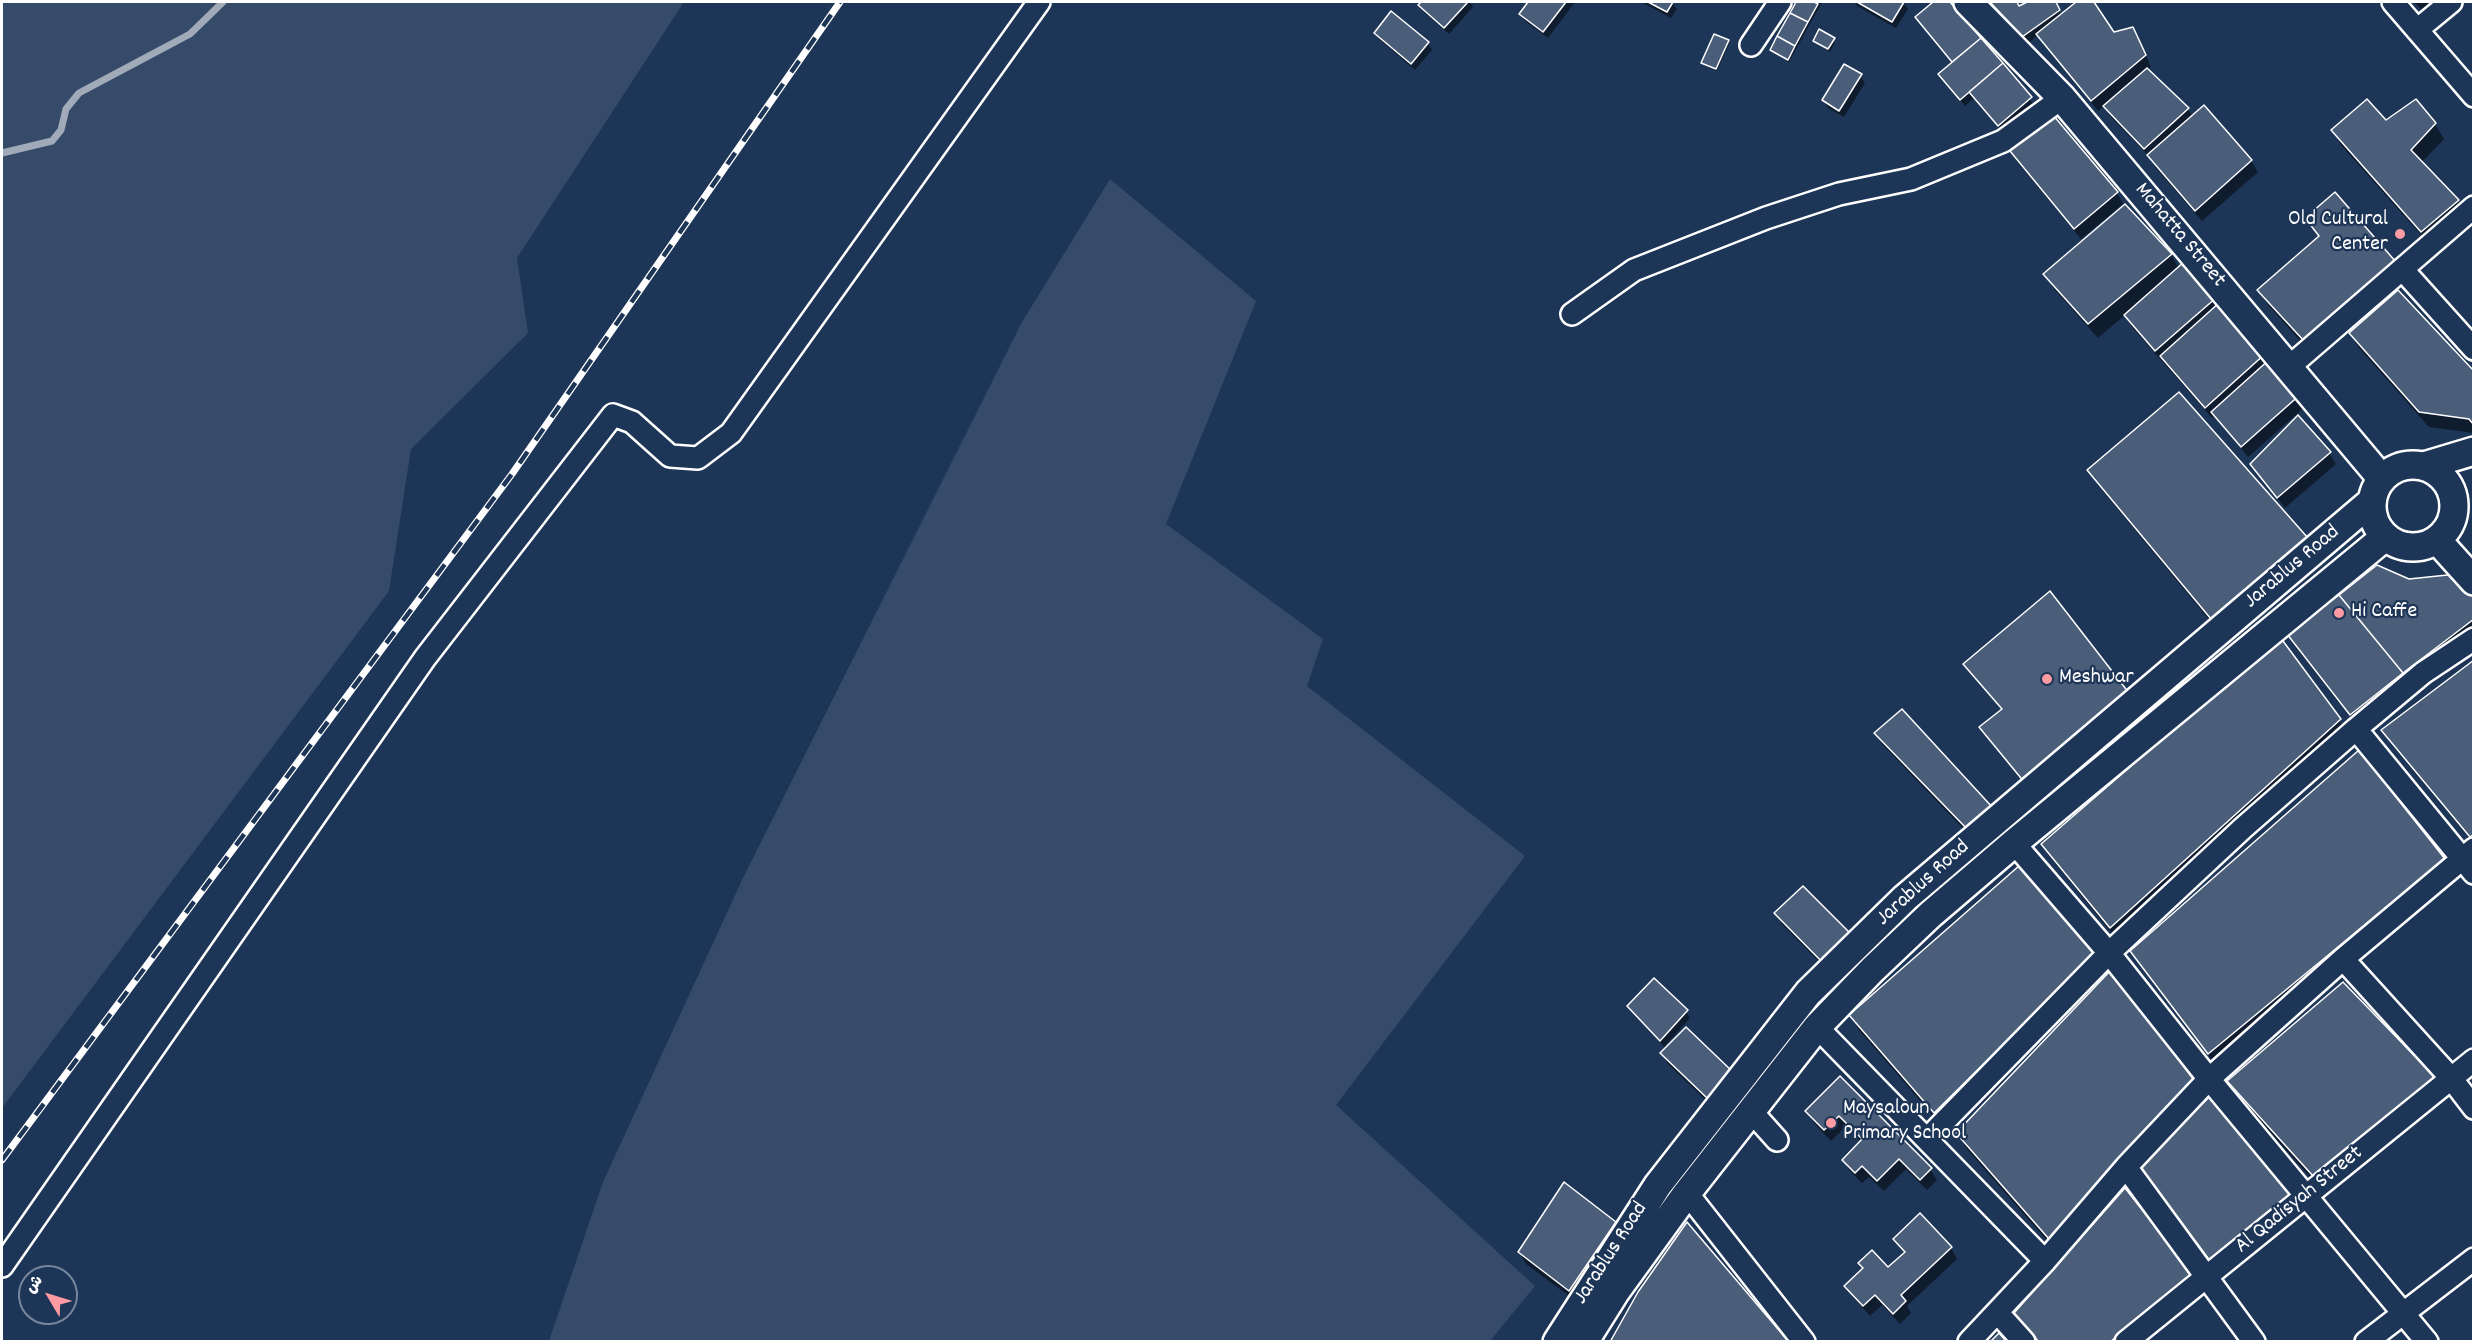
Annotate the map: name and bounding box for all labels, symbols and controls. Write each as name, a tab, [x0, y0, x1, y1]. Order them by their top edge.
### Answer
street label: Mahatta Street	[2128, 178, 2230, 294]
place label: Old Cultural Center	[2288, 208, 2388, 260]
marker: Old Cultural Center	[2393, 227, 2407, 241]
street label: Jarablus Road	[2240, 520, 2346, 616]
place label: Hi Caffe	[2351, 600, 2417, 626]
marker: Hi Caffe	[2332, 606, 2346, 620]
place label: Meshwar	[2059, 666, 2134, 692]
marker: Meshwar	[2040, 672, 2054, 686]
street label: Jarablus Road	[1872, 835, 1976, 933]
place label: Maysaloun Primary School	[1843, 1097, 1966, 1148]
marker: Maysaloun Primary School	[1824, 1116, 1838, 1130]
street label: Al Qadisyah Street	[2231, 1141, 2369, 1261]
street label: Jarablus Road	[1569, 1198, 1655, 1310]
north arrow	[18, 1265, 78, 1325]
text: ش	[21, 1271, 49, 1299]

